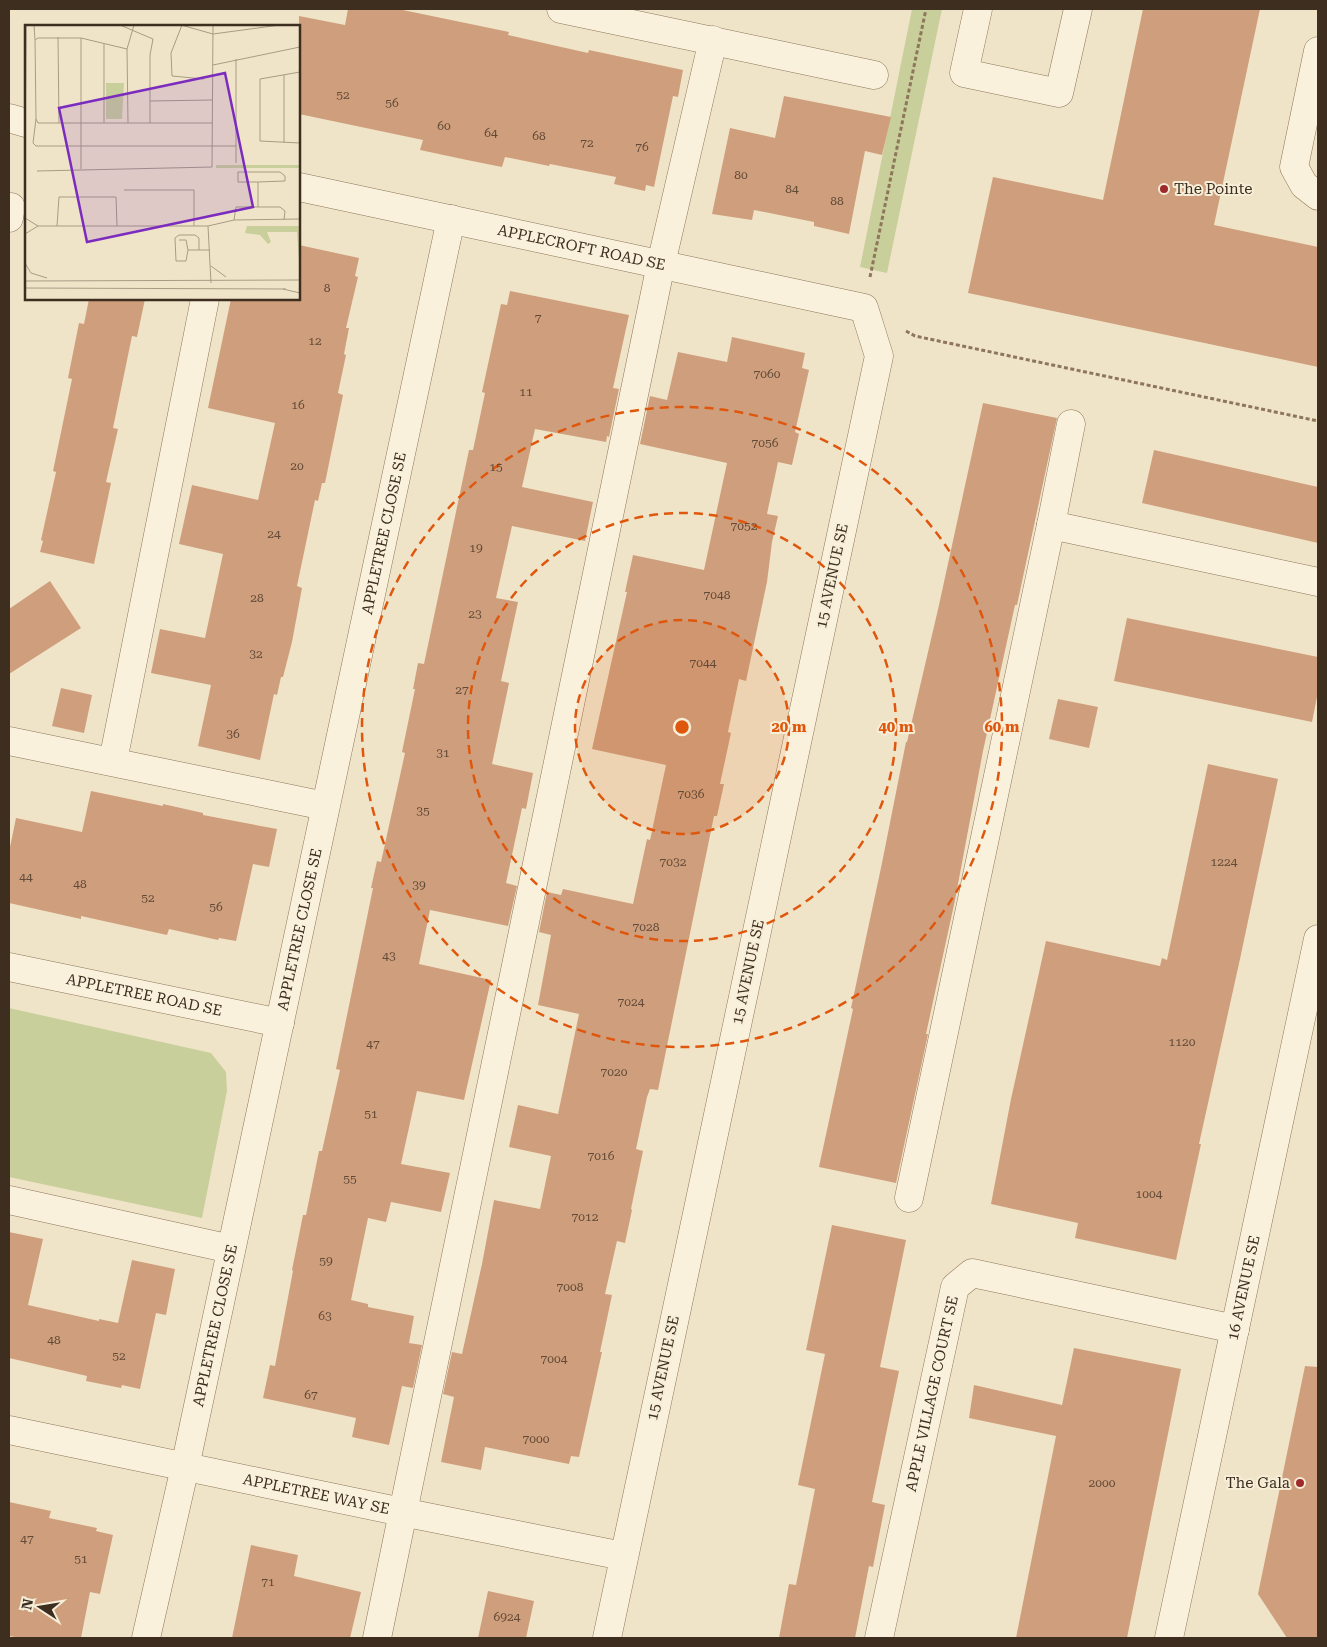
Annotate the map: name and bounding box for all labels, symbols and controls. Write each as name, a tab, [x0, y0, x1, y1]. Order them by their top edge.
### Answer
inset map	[25, 25, 300, 300]
house number: 52	[336, 88, 350, 102]
house number: 56	[385, 96, 399, 110]
house number: 60	[437, 119, 451, 133]
house number: 64	[484, 126, 498, 140]
house number: 68	[532, 129, 546, 143]
house number: 72	[580, 136, 594, 150]
house number: 76	[635, 140, 649, 154]
house number: 80	[734, 168, 748, 182]
place label: The Pointe	[1174, 180, 1252, 198]
house number: 84	[785, 182, 799, 196]
marker: The Pointe	[1158, 183, 1170, 195]
house number: 88	[830, 194, 844, 208]
street label: APPLECROFT ROAD SE	[496, 221, 667, 274]
house number: 8	[324, 281, 331, 295]
house number: 7	[535, 311, 542, 325]
house number: 12	[308, 334, 322, 348]
house number: 7060	[754, 367, 781, 381]
house number: 11	[519, 385, 533, 399]
house number: 16	[291, 398, 305, 412]
house number: 7056	[752, 436, 779, 450]
street label: APPLETREE CLOSE SE	[358, 451, 410, 616]
house number: 20	[290, 459, 304, 473]
house number: 15	[489, 460, 503, 474]
house number: 7052	[731, 519, 758, 533]
street label: 15 AVENUE SE	[812, 522, 852, 630]
house number: 24	[267, 527, 281, 541]
house number: 19	[469, 541, 483, 555]
house number: 7048	[704, 588, 731, 602]
house number: 28	[250, 591, 264, 605]
house number: 23	[468, 607, 482, 621]
house number: 32	[249, 647, 263, 661]
house number: 7044	[690, 656, 717, 670]
house number: 27	[455, 683, 469, 697]
centre of rings	[673, 718, 691, 736]
text: 20 m	[771, 718, 807, 736]
text: 40 m	[878, 718, 914, 736]
text: 60 m	[984, 718, 1020, 736]
house number: 36	[226, 727, 240, 741]
house number: 31	[436, 746, 450, 760]
house number: 7036	[678, 787, 705, 801]
house number: 35	[416, 804, 430, 818]
street label: APPLETREE CLOSE SE	[274, 847, 326, 1012]
house number: 7032	[660, 855, 687, 869]
house number: 1224	[1211, 855, 1238, 869]
house number: 44	[19, 870, 33, 884]
house number: 48	[73, 877, 87, 891]
house number: 39	[412, 878, 426, 892]
house number: 52	[141, 891, 155, 905]
house number: 56	[209, 900, 223, 914]
street label: 15 AVENUE SE	[728, 918, 768, 1026]
house number: 7028	[633, 920, 660, 934]
house number: 43	[382, 949, 396, 963]
street label: APPLETREE ROAD SE	[65, 970, 224, 1020]
house number: 7024	[618, 995, 645, 1009]
house number: 1120	[1169, 1035, 1196, 1049]
house number: 47	[366, 1037, 380, 1051]
house number: 7020	[601, 1065, 628, 1079]
house number: 51	[364, 1107, 378, 1121]
house number: 7016	[588, 1149, 615, 1163]
house number: 55	[343, 1172, 357, 1186]
house number: 1004	[1136, 1187, 1163, 1201]
house number: 7012	[572, 1210, 599, 1224]
street label: 16 AVENUE SE	[1224, 1234, 1264, 1342]
street label: APPLETREE CLOSE SE	[189, 1243, 241, 1408]
house number: 59	[319, 1254, 333, 1268]
house number: 7008	[557, 1280, 584, 1294]
street label: APPLE VILLAGE COURT SE	[902, 1294, 962, 1493]
house number: 63	[318, 1309, 332, 1323]
street label: 15 AVENUE SE	[643, 1314, 683, 1422]
house number: 48	[47, 1333, 61, 1347]
house number: 52	[112, 1349, 126, 1363]
house number: 7004	[541, 1352, 568, 1366]
house number: 67	[304, 1388, 318, 1402]
house number: 7000	[523, 1432, 550, 1446]
street label: APPLETREE WAY SE	[241, 1470, 391, 1518]
place label: The Gala	[1225, 1474, 1290, 1492]
house number: 2000	[1089, 1476, 1116, 1490]
marker: The Gala	[1294, 1477, 1306, 1489]
house number: 47	[20, 1532, 34, 1546]
house number: 51	[74, 1552, 88, 1566]
house number: 71	[261, 1575, 275, 1589]
north arrow	[15, 1582, 65, 1632]
text: N	[18, 1597, 36, 1611]
house number: 6924	[494, 1610, 521, 1624]

